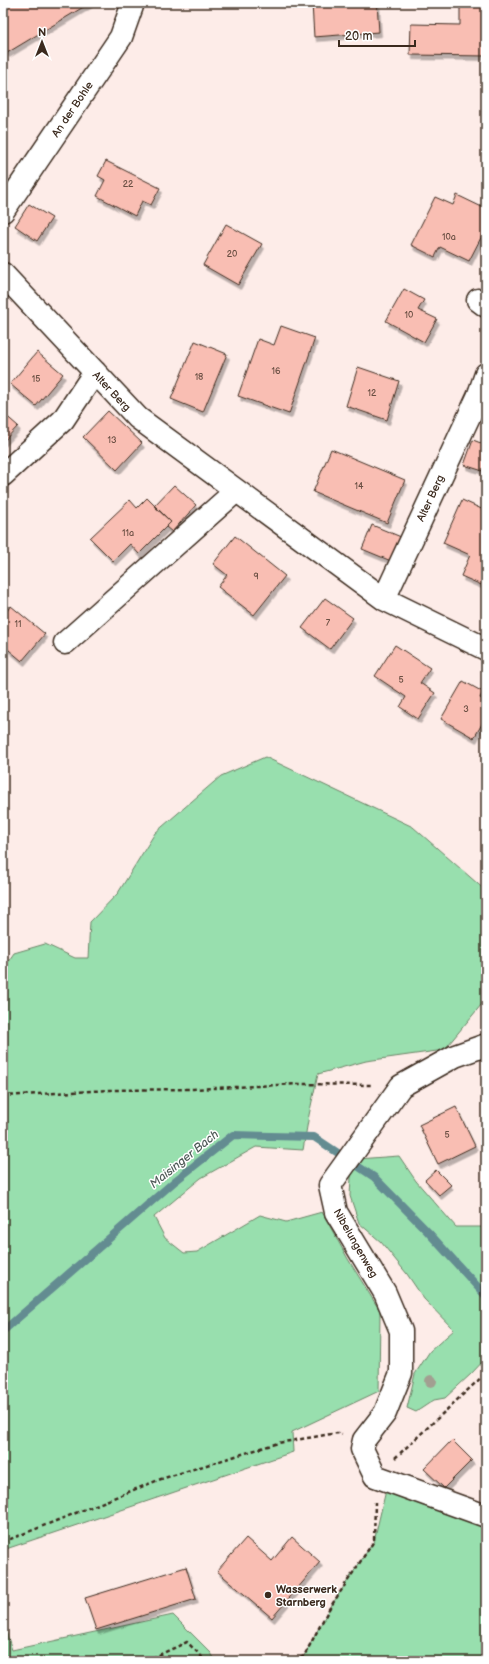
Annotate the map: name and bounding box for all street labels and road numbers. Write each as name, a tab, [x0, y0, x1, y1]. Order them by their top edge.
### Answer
street label: An der Bohle	[49, 79, 96, 140]
street label: Alter Berg	[90, 369, 133, 414]
street label: Alter Berg	[414, 473, 447, 524]
street label: Nibelungenweg	[331, 1206, 381, 1280]

